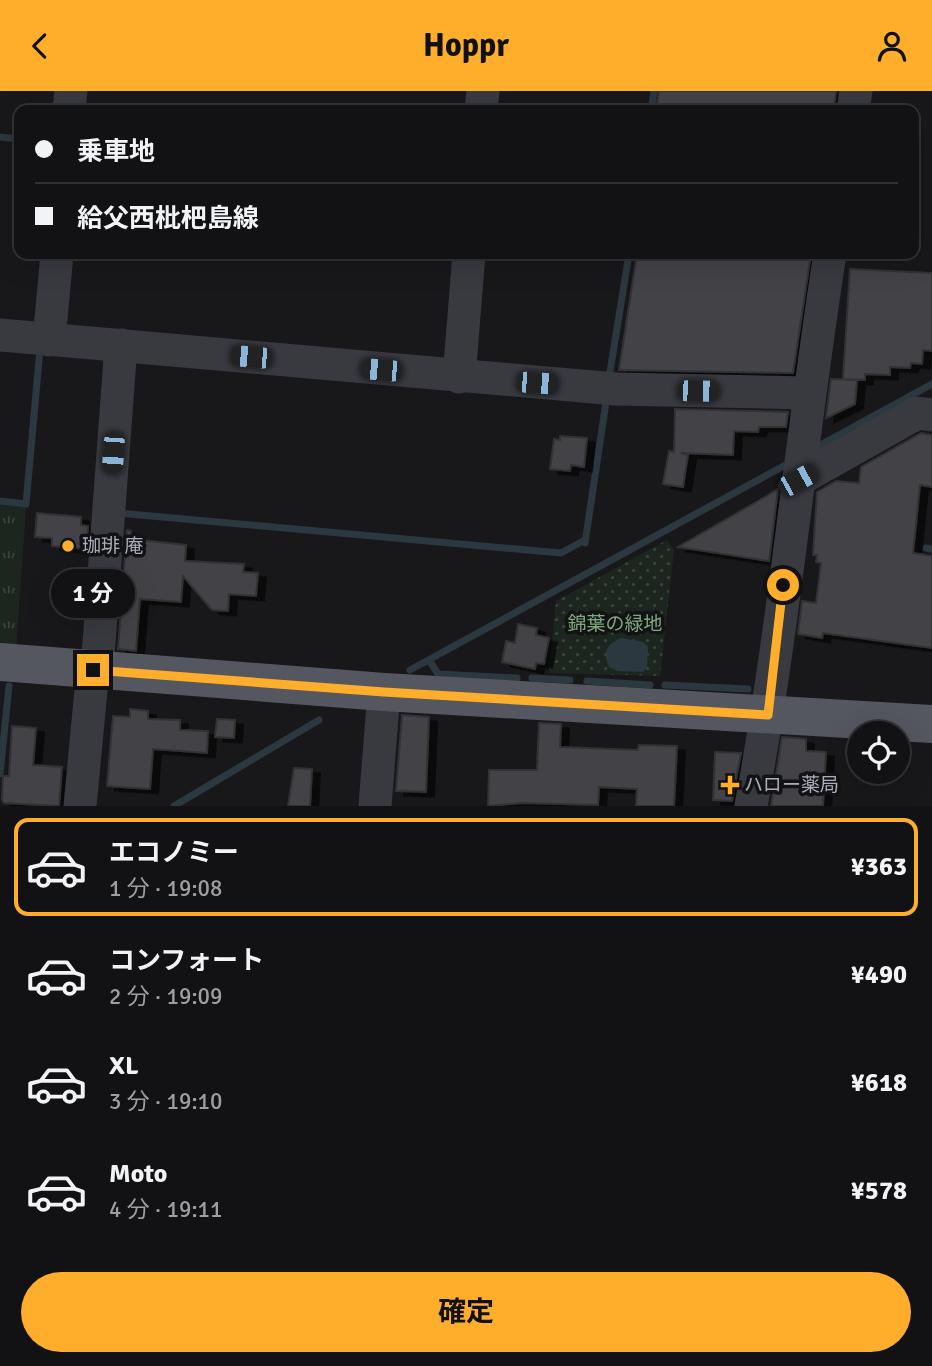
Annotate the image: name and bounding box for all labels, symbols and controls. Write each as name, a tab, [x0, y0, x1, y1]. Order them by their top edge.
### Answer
text: Hoppr	[423, 26, 509, 65]
icon: back	[21, 27, 59, 65]
icon: person	[873, 27, 911, 65]
text: 乗車地	[77, 136, 155, 168]
text: 給父西枇杷島線	[77, 203, 259, 235]
car	[230, 345, 273, 369]
car	[360, 358, 403, 382]
car	[516, 371, 559, 395]
car	[677, 380, 720, 402]
car	[102, 431, 125, 475]
car	[775, 461, 822, 499]
place label: 珈琲 庵	[82, 534, 143, 558]
marker: 珈琲 庵	[60, 538, 76, 554]
callout: 1 分	[51, 568, 135, 617]
route start	[767, 569, 799, 601]
text: 1 分	[73, 579, 113, 608]
park label: 錦葉の緑地	[567, 612, 663, 636]
route end	[77, 654, 109, 686]
map controls	[847, 721, 910, 784]
button: locate	[847, 721, 910, 784]
place label: ハロー薬局	[744, 773, 839, 797]
marker: ハロー薬局	[722, 777, 738, 793]
icon: car	[25, 836, 88, 899]
text: エコノミー	[109, 837, 239, 869]
text: ¥363	[851, 851, 907, 883]
text: 1 分 · 19:08	[109, 874, 222, 903]
icon: car	[25, 944, 88, 1007]
text: コンフォート	[109, 945, 264, 977]
text: ¥490	[851, 959, 907, 991]
text: 2 分 · 19:09	[109, 982, 222, 1011]
text: XL	[109, 1050, 139, 1082]
icon: car	[25, 1052, 88, 1115]
text: ¥618	[851, 1067, 907, 1099]
text: 3 分 · 19:10	[109, 1087, 222, 1116]
text: Moto	[109, 1158, 167, 1190]
icon: car	[25, 1160, 88, 1223]
text: ¥578	[851, 1175, 907, 1207]
text: 4 分 · 19:11	[109, 1195, 222, 1224]
button: 確定	[21, 1272, 911, 1352]

